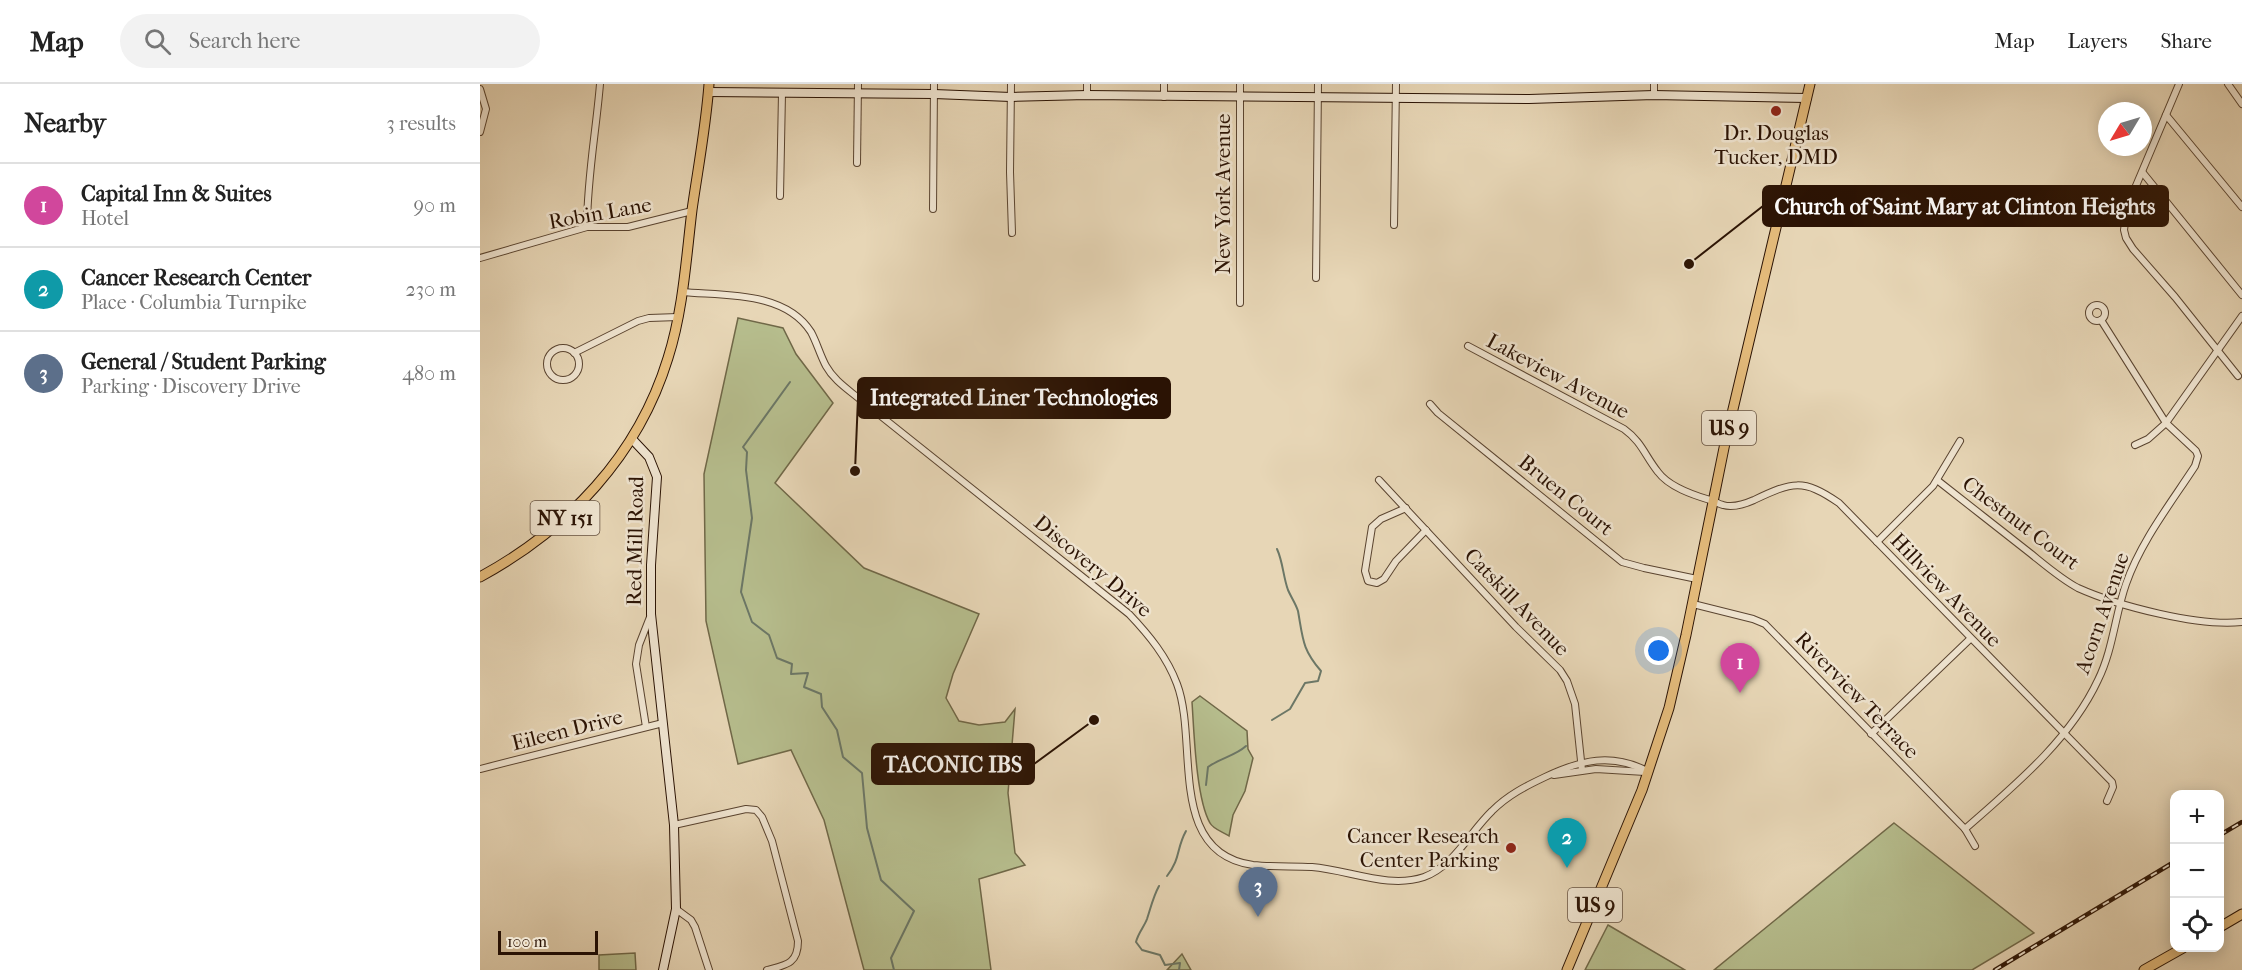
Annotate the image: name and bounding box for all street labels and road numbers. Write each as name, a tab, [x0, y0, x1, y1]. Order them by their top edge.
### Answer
street label: New York Avenue	[1211, 114, 1235, 274]
street label: Robin Lane	[547, 192, 653, 234]
street label: Lakeview Avenue	[1483, 328, 1633, 424]
road number: US 9	[1702, 411, 1756, 445]
street label: Bruen Court	[1514, 450, 1618, 541]
street label: Chestnut Court	[1958, 471, 2085, 575]
street label: Red Mill Road	[622, 475, 648, 606]
road number: NY 151	[530, 501, 599, 535]
street label: Discovery Drive	[1029, 510, 1157, 622]
street label: Hillview Avenue	[1886, 528, 2006, 652]
street label: Catskill Avenue	[1460, 543, 1574, 661]
street label: Acorn Avenue	[2070, 549, 2134, 678]
street label: Riverview Terrace	[1790, 626, 1924, 764]
street label: Eileen Drive	[509, 705, 625, 755]
road number: US 9	[1568, 888, 1622, 922]

